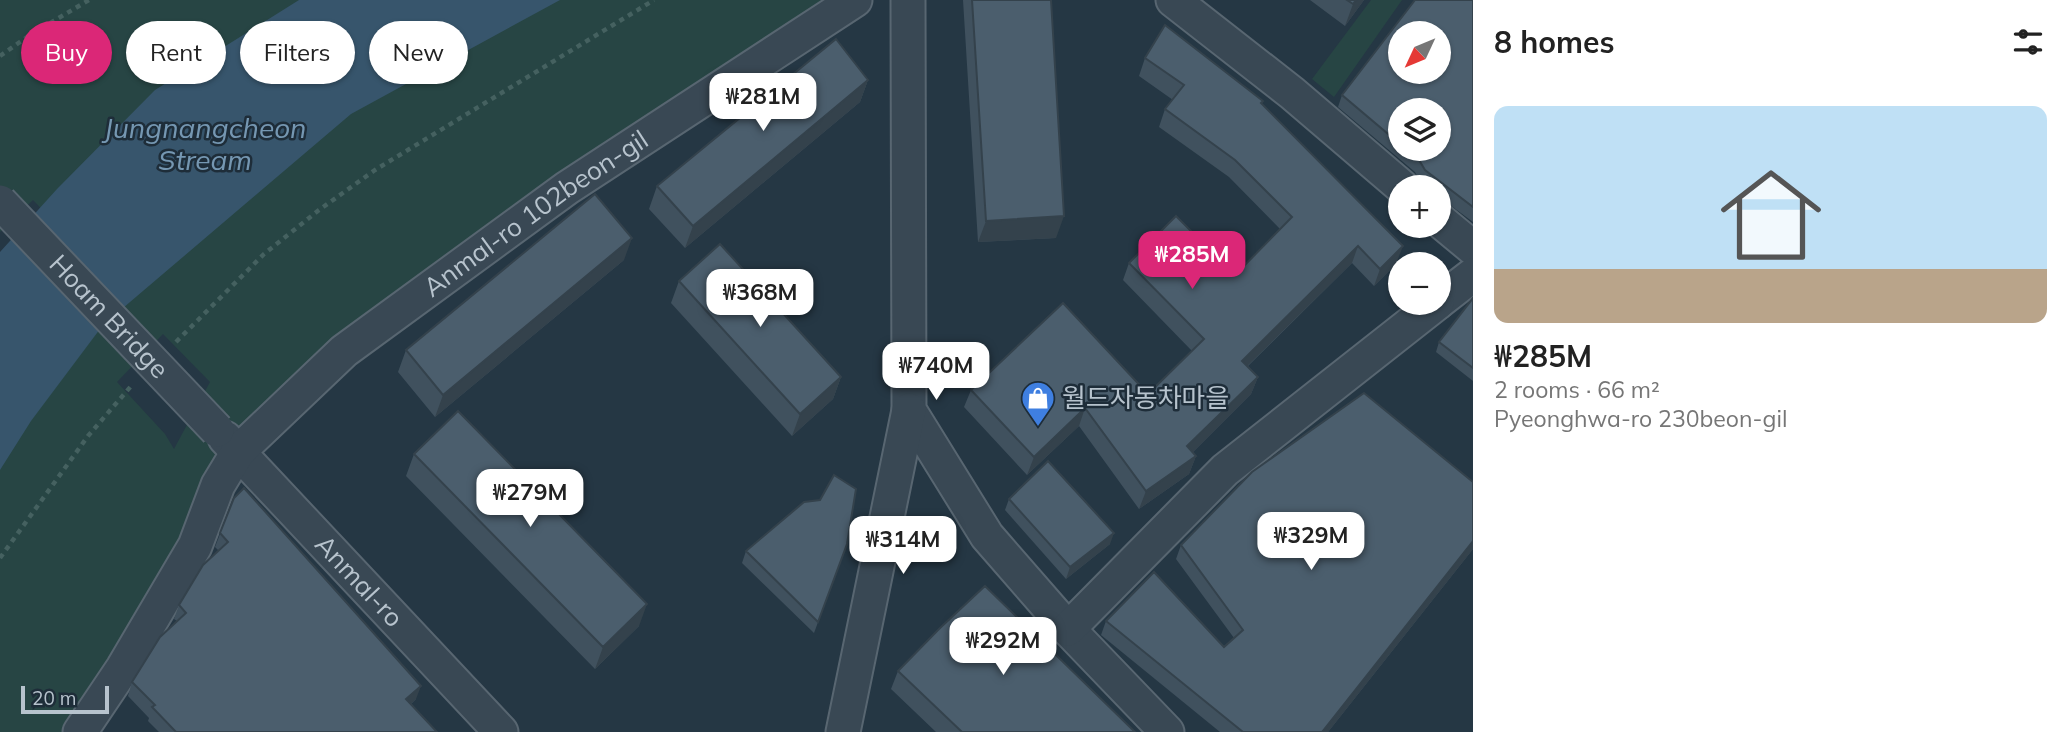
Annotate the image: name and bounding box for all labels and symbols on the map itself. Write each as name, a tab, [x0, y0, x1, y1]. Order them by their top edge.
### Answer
north arrow	[1388, 21, 1451, 84]
pin: ₩281M	[714, 74, 812, 133]
water label: Jungnangcheon Stream	[101, 110, 307, 177]
street label: Anmal-ro 102beon-gil	[417, 123, 654, 304]
pin: ₩285M	[1143, 232, 1241, 291]
street label: Hoam Bridge	[43, 247, 176, 385]
pin: ₩368M	[711, 270, 809, 329]
pin: ₩740M	[887, 342, 985, 402]
shop icon: 월드자동차마을	[1019, 379, 1057, 428]
place label: 월드자동차마을	[1062, 381, 1229, 414]
pin: ₩279M	[481, 470, 579, 529]
pin: ₩329M	[1262, 512, 1360, 572]
pin: ₩314M	[854, 516, 952, 576]
street label: Anmal-ro	[308, 528, 411, 634]
pin: ₩292M	[954, 618, 1052, 677]
scale bar	[21, 683, 108, 715]

